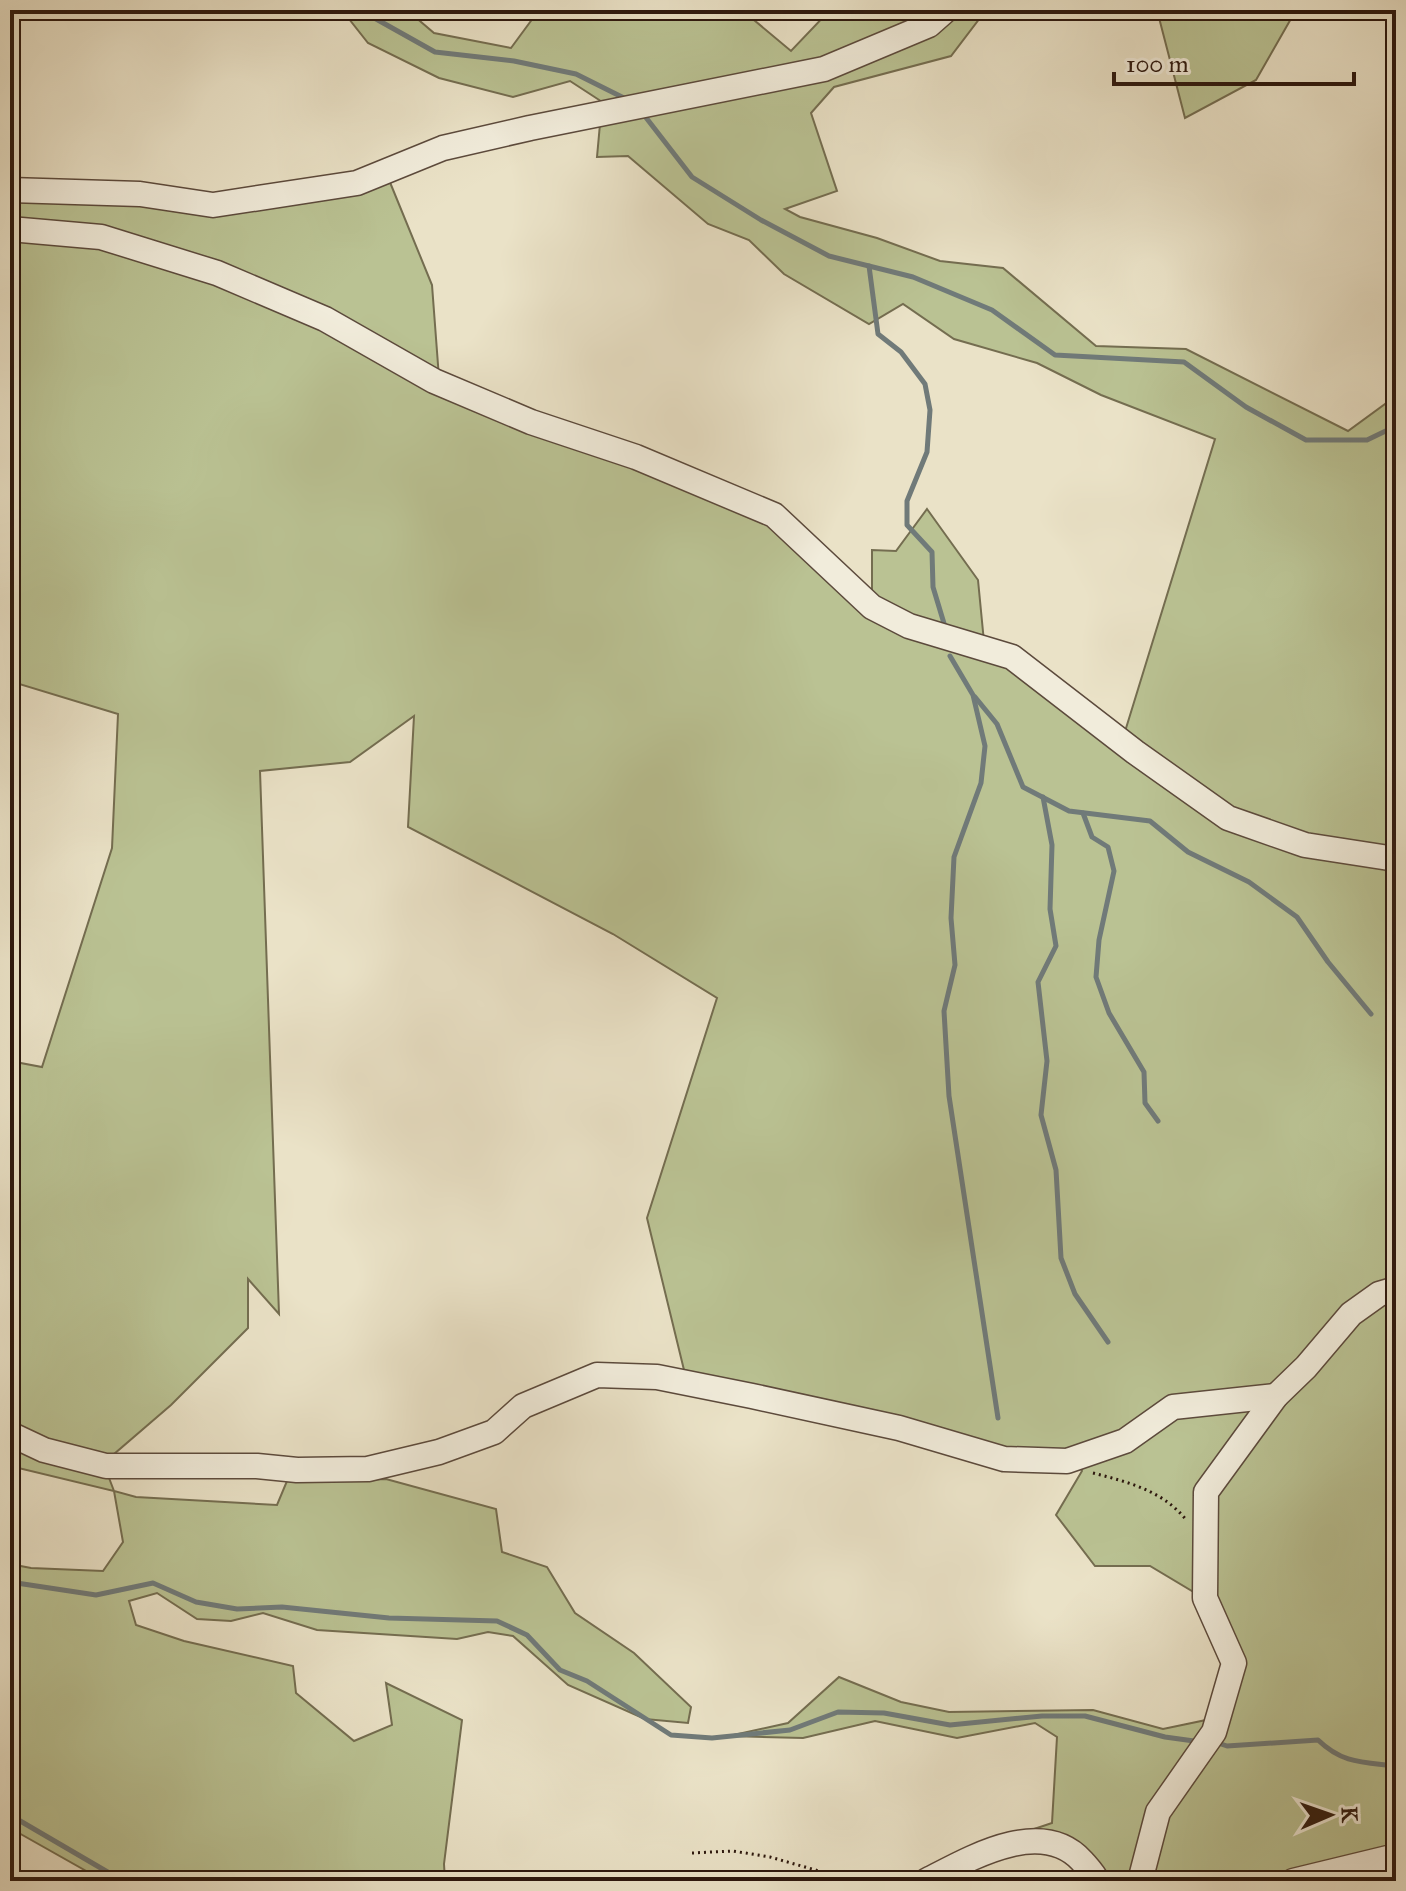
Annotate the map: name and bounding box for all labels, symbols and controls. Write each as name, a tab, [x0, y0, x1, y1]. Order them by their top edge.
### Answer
scale bar	[1114, 36, 1354, 86]
text: 100 m	[1126, 49, 1189, 79]
north arrow	[1290, 1775, 1370, 1855]
text: K	[1336, 1806, 1363, 1824]

